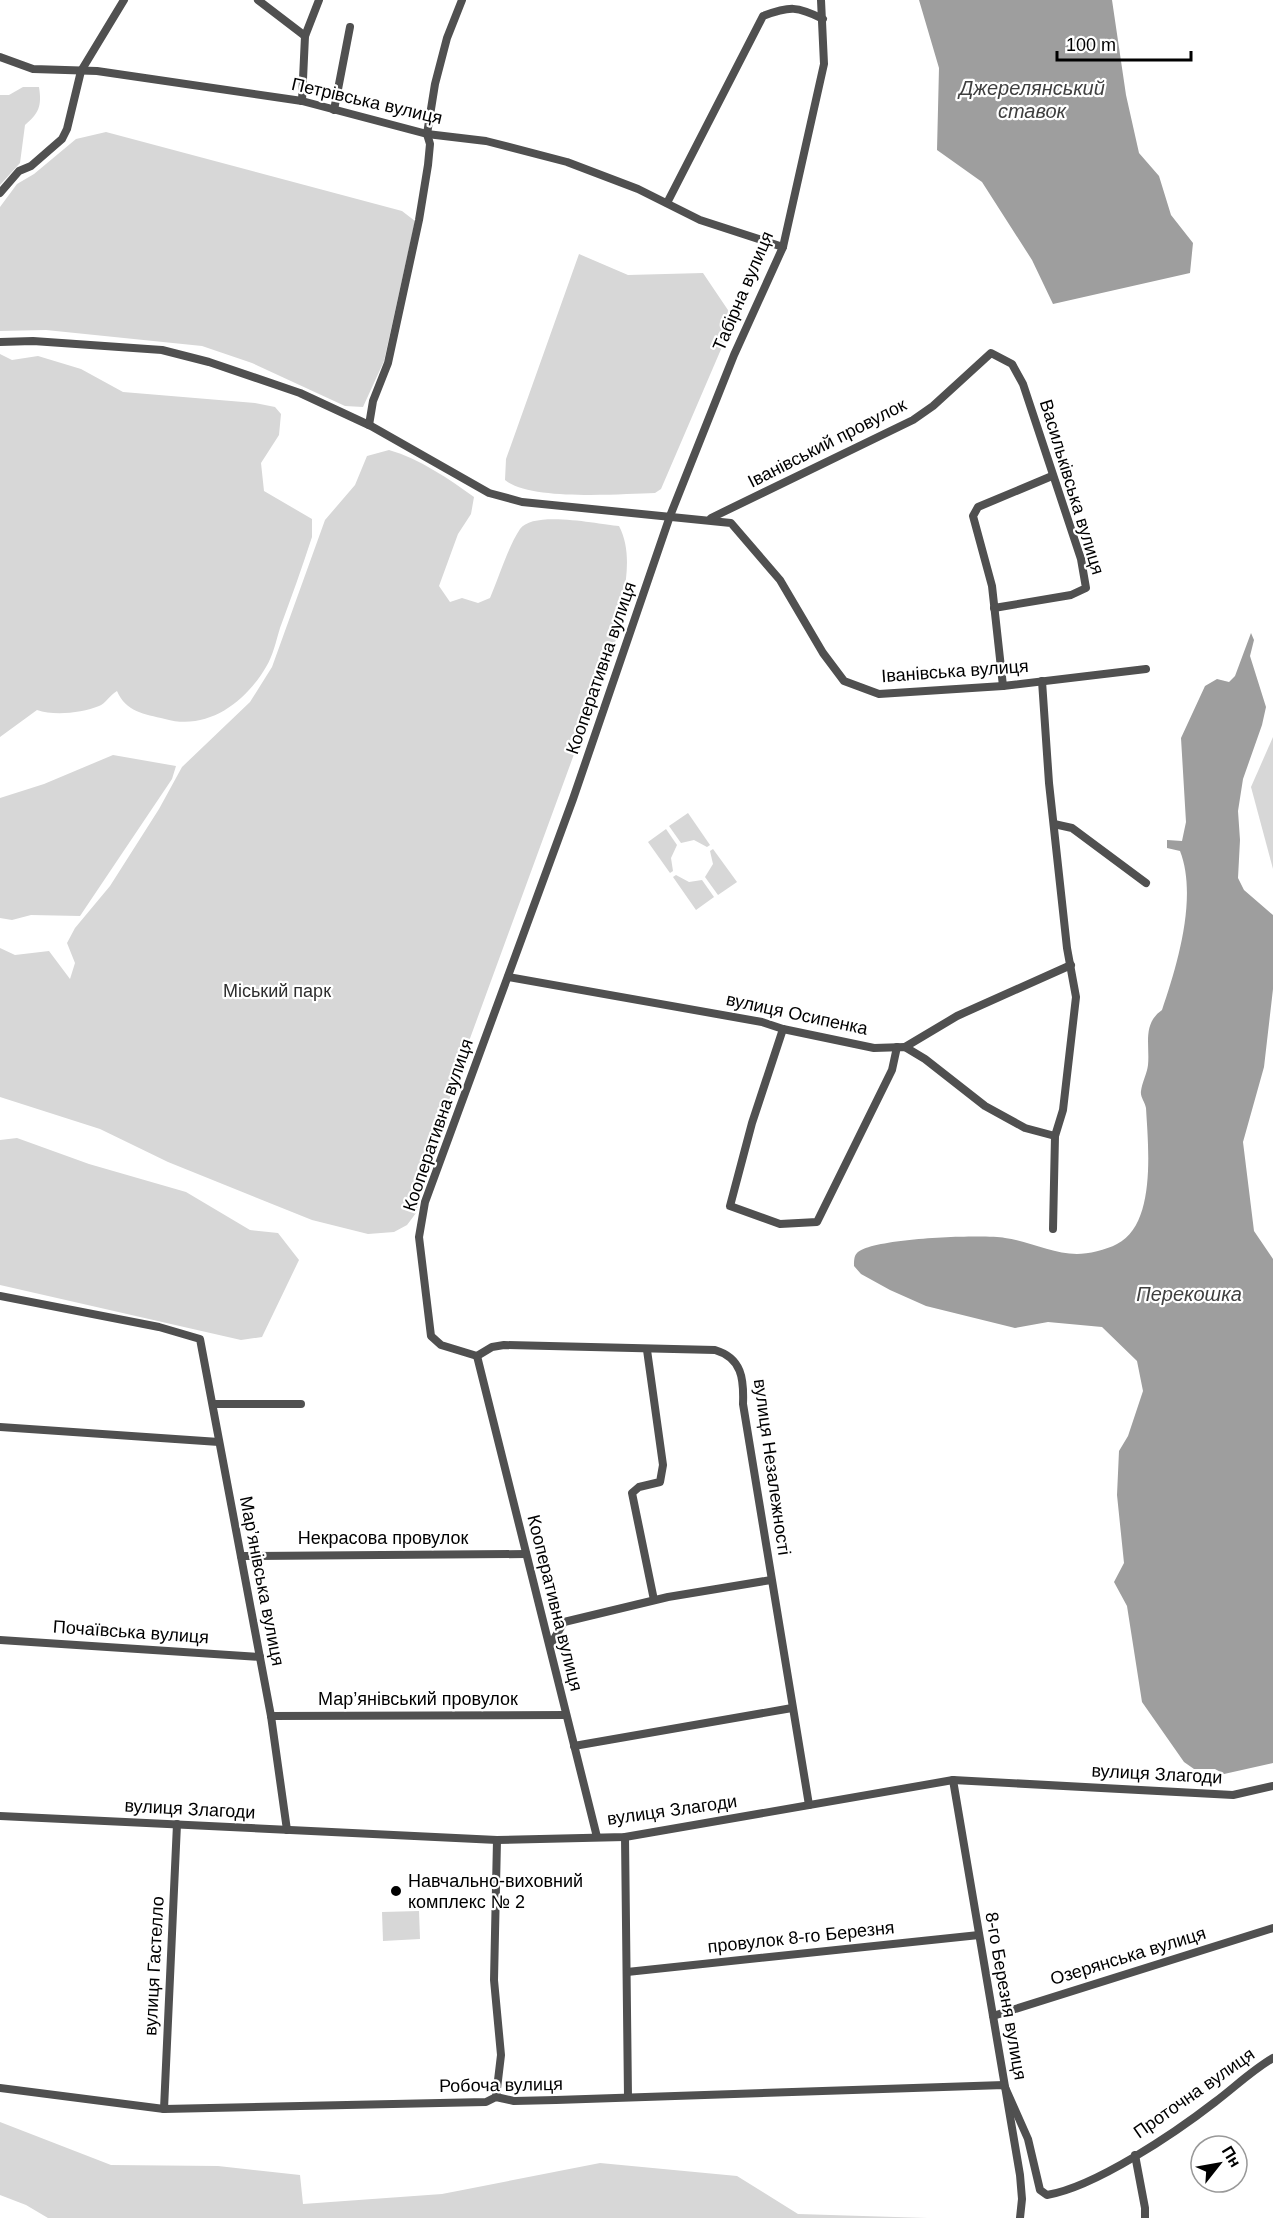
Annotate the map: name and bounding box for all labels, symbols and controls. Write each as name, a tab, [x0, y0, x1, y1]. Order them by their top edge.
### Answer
scale bar	[1057, 24, 1190, 62]
text: 100 m	[1066, 35, 1116, 55]
street label: Петрівська вулиця	[290, 74, 444, 128]
water label: Джерелянський ставок	[957, 77, 1105, 122]
street label: Табірна вулиця	[709, 228, 777, 354]
street label: Іванівський провулок	[744, 394, 910, 492]
street label: Васильківська вулиця	[1036, 397, 1108, 577]
street label: Кооперативна вулиця	[562, 579, 640, 757]
street label: Іванівська вулиця	[881, 656, 1029, 686]
park label: Міський парк	[223, 981, 331, 1001]
street label: вулиця Осипенка	[724, 989, 871, 1039]
street label: Кооперативна вулиця	[399, 1036, 477, 1214]
water label: Перекошка	[1136, 1283, 1242, 1305]
street label: вулиця Незалежності	[750, 1378, 794, 1556]
street label: Мар’янівська вулиця	[236, 1495, 288, 1667]
street label: Кооперативна вулиця	[523, 1513, 587, 1693]
street label: Некрасова провулок	[298, 1528, 468, 1548]
street label: Почаївська вулиця	[52, 1617, 210, 1647]
street label: Мар’янівський провулок	[318, 1689, 518, 1709]
street label: вулиця Злагоди	[1091, 1761, 1223, 1787]
street label: вулиця Злагоди	[606, 1791, 738, 1829]
street label: вулиця Злагоди	[124, 1796, 256, 1822]
place label: Навчально-виховний комплекс № 2	[408, 1871, 583, 1912]
marker: Навчально-виховний комплекс № 2	[389, 1884, 403, 1898]
street label: вулиця Гастелло	[140, 1896, 168, 2036]
street label: 8-го Березня вулиця	[981, 1911, 1031, 2081]
street label: провулок 8-го Березня	[707, 1917, 895, 1957]
street label: Озерянська вулиця	[1048, 1923, 1208, 1989]
street label: Проточна вулиця	[1130, 2044, 1258, 2142]
street label: Робоча вулиця	[439, 2074, 563, 2096]
north arrow	[1189, 2134, 1249, 2194]
text: Пн	[1219, 2143, 1244, 2170]

